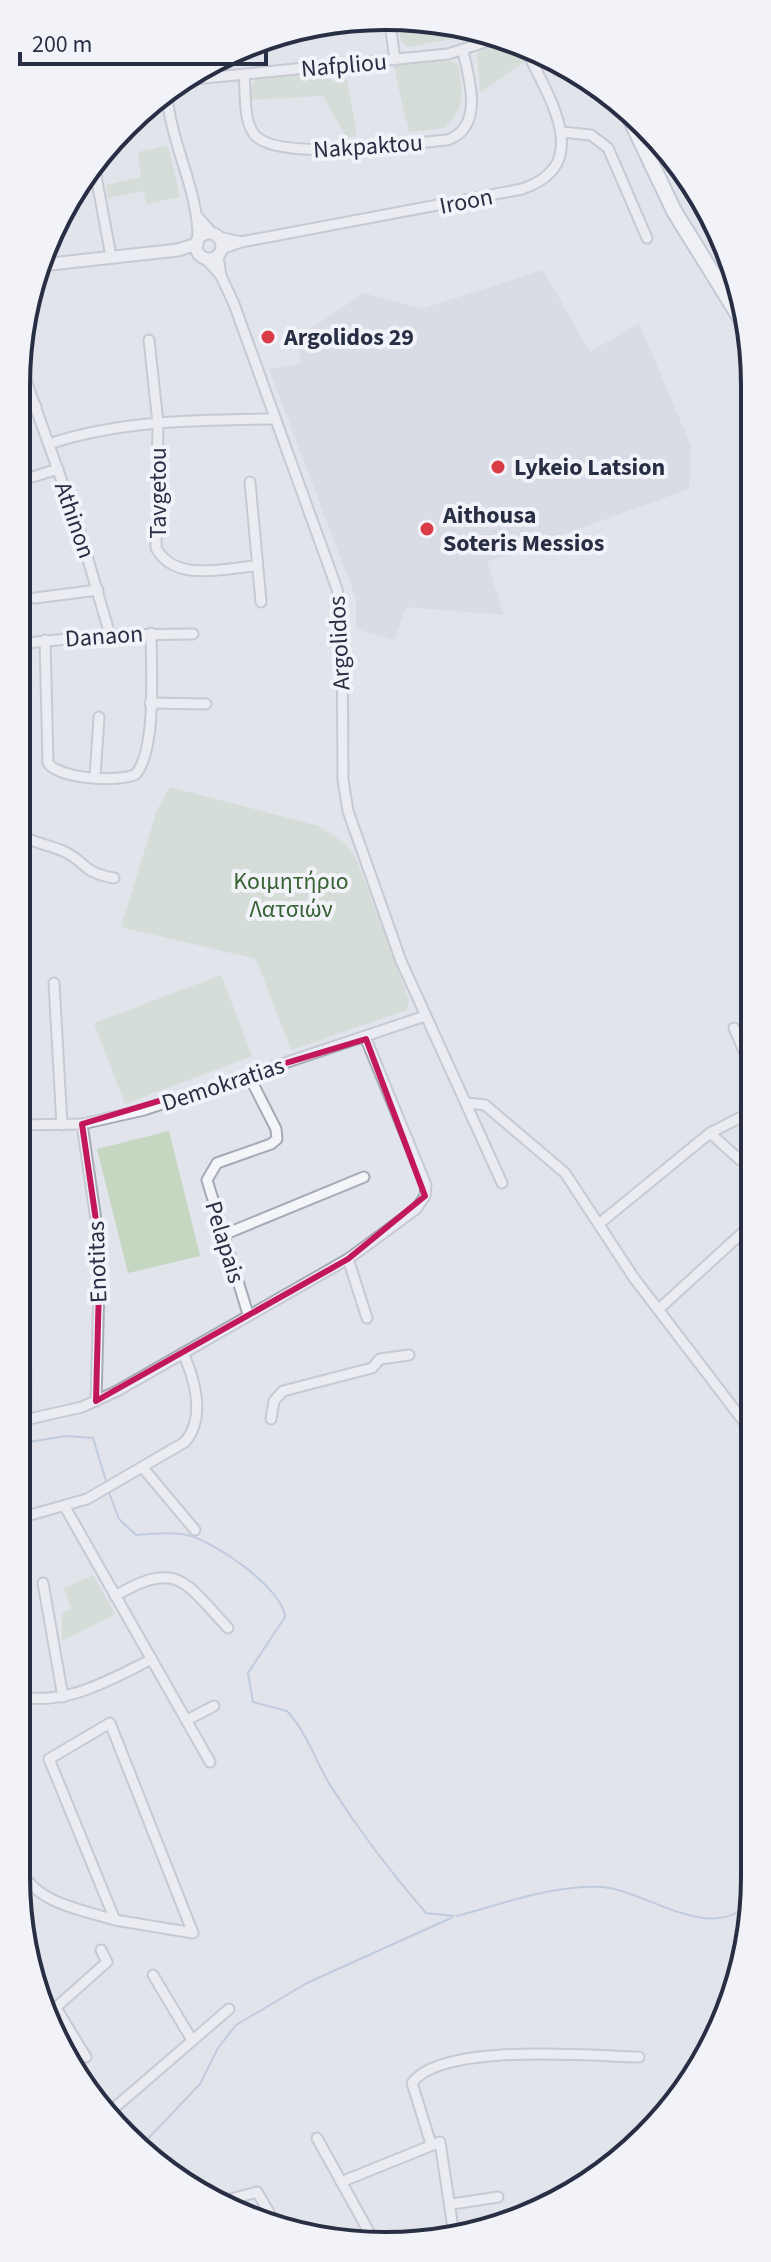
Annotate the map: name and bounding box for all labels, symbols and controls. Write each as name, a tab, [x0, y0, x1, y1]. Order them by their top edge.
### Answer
scale bar	[20, 16, 266, 66]
text: 200 m	[32, 27, 92, 62]
street label: Nafpliou	[300, 44, 388, 87]
street label: Nakpaktou	[312, 125, 424, 168]
street label: Iroon	[436, 179, 496, 224]
place label: Argolidos 29	[283, 320, 414, 355]
marker: Argolidos 29	[259, 328, 277, 346]
street label: Tavgetou	[141, 447, 176, 539]
place label: Lykeio Latsion	[514, 450, 665, 485]
marker: Lykeio Latsion	[489, 458, 507, 476]
street label: Athinon	[45, 477, 104, 563]
place label: Aithousa Soteris Messios	[442, 498, 604, 561]
marker: Aithousa Soteris Messios	[418, 520, 436, 538]
street label: Argolidos	[320, 595, 359, 691]
street label: Danaon	[64, 616, 144, 657]
park label: Κοιμητήριο Λατσιών	[233, 864, 349, 927]
street label: Demokratias	[157, 1048, 289, 1121]
street label: Pelapais	[195, 1197, 254, 1288]
street label: Enotitas	[79, 1220, 116, 1304]

